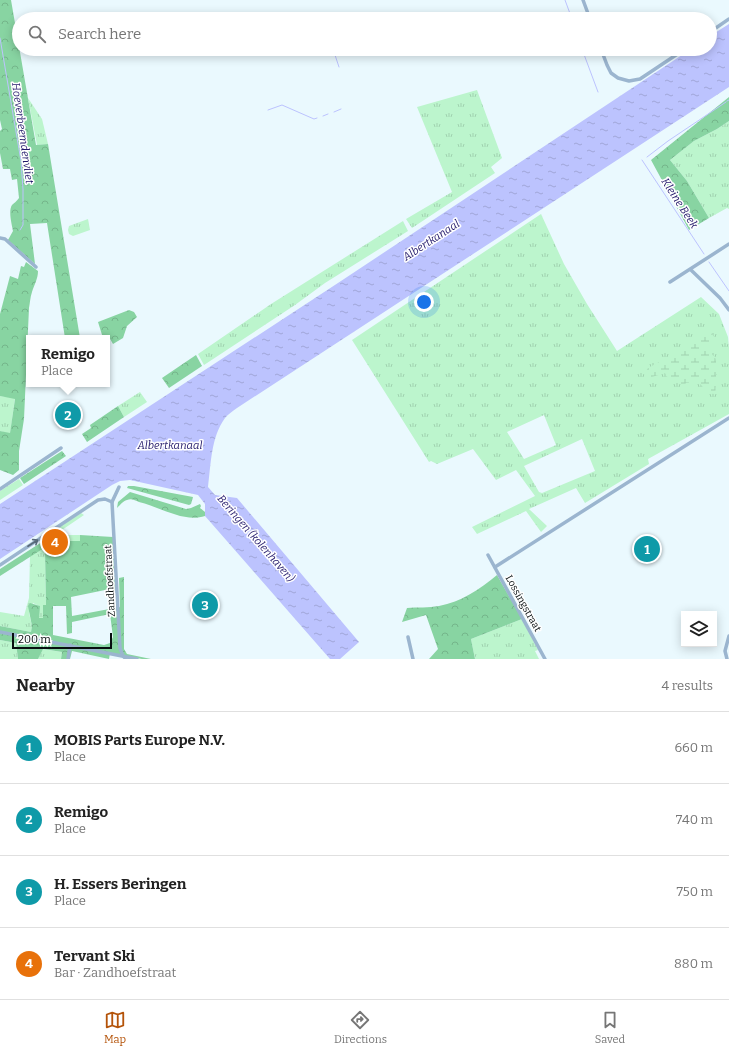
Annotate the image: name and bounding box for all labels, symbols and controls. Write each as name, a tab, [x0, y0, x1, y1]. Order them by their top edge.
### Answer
search box	[12, 12, 717, 56]
icon: search	[26, 23, 48, 45]
text: Search here	[58, 25, 141, 43]
water label: Hoeverbeemdenvliet	[9, 82, 36, 185]
water label: Kleine Beek	[659, 176, 701, 232]
water label: Albertkanaal	[400, 217, 462, 264]
your location	[414, 292, 434, 312]
popup	[26, 335, 110, 387]
text: Remigo	[41, 345, 95, 363]
text: Place	[41, 363, 73, 378]
pin: 2	[55, 400, 81, 430]
water label: Albertkanaal	[137, 439, 202, 452]
water label: Beringen (kolenhaven)	[214, 492, 297, 585]
pin: 4	[42, 527, 68, 557]
pin: 1	[634, 534, 660, 564]
one-way arrow	[27, 539, 38, 548]
street label: Zandhoefstraat	[102, 544, 118, 617]
street label: Lossingstraat	[503, 573, 544, 634]
pin: 3	[192, 590, 218, 620]
map controls	[681, 611, 717, 647]
button: layers	[681, 611, 717, 647]
scale bar	[12, 631, 112, 650]
text: 200 m	[18, 633, 51, 646]
text: Nearby	[16, 675, 75, 696]
text: 4 results	[661, 678, 713, 693]
text: MOBIS Parts Europe N.V.	[54, 731, 225, 749]
text: 1	[26, 740, 32, 755]
text: 660 m	[674, 740, 713, 755]
text: Place	[54, 749, 86, 764]
text: Remigo	[54, 803, 108, 821]
text: 2	[25, 812, 33, 827]
text: 740 m	[676, 812, 713, 827]
text: Place	[54, 821, 86, 836]
text: H. Essers Beringen	[54, 875, 186, 893]
text: 3	[25, 884, 33, 899]
text: 750 m	[676, 884, 713, 899]
text: Place	[54, 893, 86, 908]
text: Tervant Ski	[54, 947, 135, 965]
text: 4	[25, 956, 33, 971]
text: 880 m	[674, 956, 713, 971]
text: Bar · Zandhoefstraat	[54, 965, 176, 980]
tab: Map	[104, 1009, 126, 1046]
tab: Directions	[334, 1009, 387, 1046]
tab: Saved	[595, 1009, 625, 1046]

